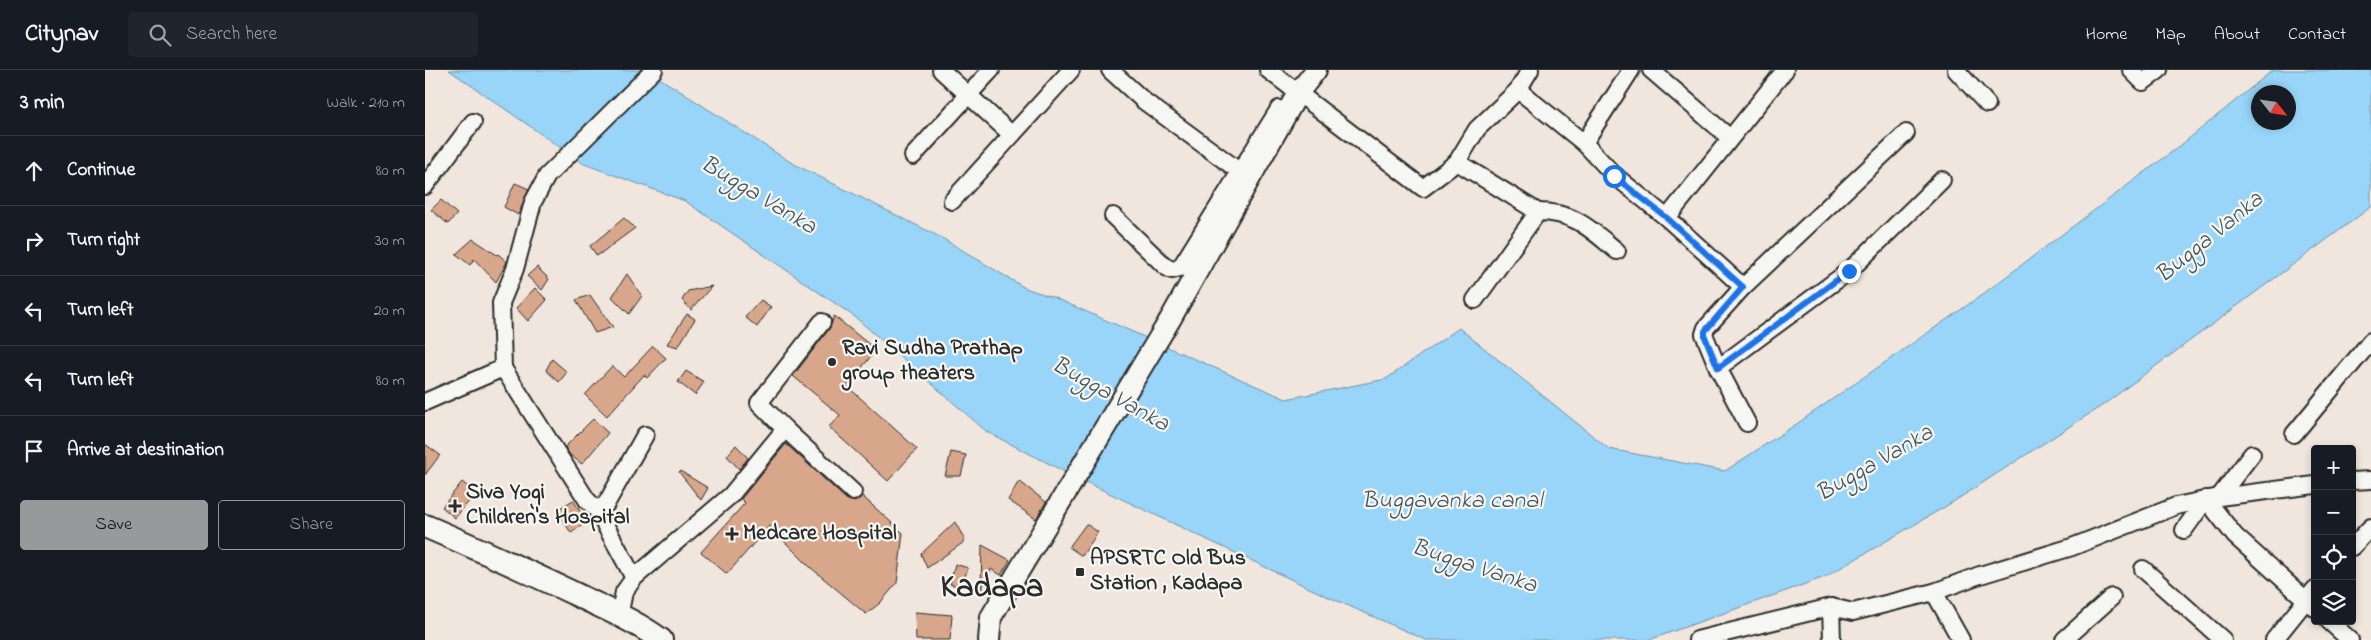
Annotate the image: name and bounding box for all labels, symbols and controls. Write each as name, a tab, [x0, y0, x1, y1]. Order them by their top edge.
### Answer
search box	[128, 12, 478, 57]
text: Citynav	[25, 17, 98, 52]
icon: search	[146, 21, 174, 49]
text: Search here	[186, 21, 277, 48]
text: Home	[2086, 22, 2127, 48]
text: Map	[2155, 22, 2186, 48]
text: About	[2214, 22, 2260, 48]
text: Contact	[2288, 22, 2346, 48]
north arrow	[2251, 85, 2296, 130]
text: 3 min	[20, 88, 64, 118]
text: Walk · 210 m	[326, 91, 405, 115]
water label: Bugga Vanka	[693, 148, 824, 245]
icon: ahead	[20, 157, 48, 185]
text: Continue	[67, 157, 135, 184]
text: 80 m	[376, 159, 405, 183]
route start	[1603, 165, 1626, 188]
water label: Bugga Vanka	[2149, 183, 2272, 292]
icon: right	[20, 227, 48, 255]
text: Turn right	[67, 227, 140, 254]
text: 30 m	[375, 229, 405, 253]
route end	[1838, 260, 1861, 283]
icon: left	[20, 297, 48, 325]
text: Turn left	[67, 297, 134, 324]
text: 20 m	[374, 299, 405, 323]
place label: Ravi Sudha Prathap group theaters	[841, 333, 1023, 391]
water label: Bugga Vanka	[1045, 348, 1176, 442]
marker: Ravi Sudha Prathap group theaters	[826, 356, 838, 368]
icon: left	[20, 367, 48, 395]
text: Turn left	[67, 367, 134, 394]
text: 80 m	[376, 369, 405, 393]
water label: Bugga Vanka	[1810, 416, 1941, 512]
icon: arrive	[20, 437, 48, 465]
text: Arrive at destination	[67, 437, 224, 464]
map controls	[2311, 445, 2356, 625]
button: +	[2311, 445, 2356, 490]
place label: Siva Yogi Children's Hospital	[466, 477, 630, 534]
water label: Buggavanka canal	[1362, 484, 1545, 519]
button: −	[2311, 490, 2356, 535]
marker: Siva Yogi Children's Hospital	[448, 499, 462, 513]
button: Save	[20, 500, 208, 550]
button: Share	[218, 500, 405, 550]
place label: Medcare Hospital	[743, 518, 897, 550]
marker: Medcare Hospital	[725, 527, 739, 541]
water label: Bugga Vanka	[1407, 530, 1542, 604]
button: locate	[2311, 535, 2356, 580]
place label: APSRTC Old Bus Station , Kadapa	[1090, 543, 1246, 600]
district label: Kadapa	[941, 565, 1043, 612]
marker: APSRTC Old Bus Station , Kadapa	[1074, 566, 1086, 578]
button: layers	[2311, 580, 2356, 625]

